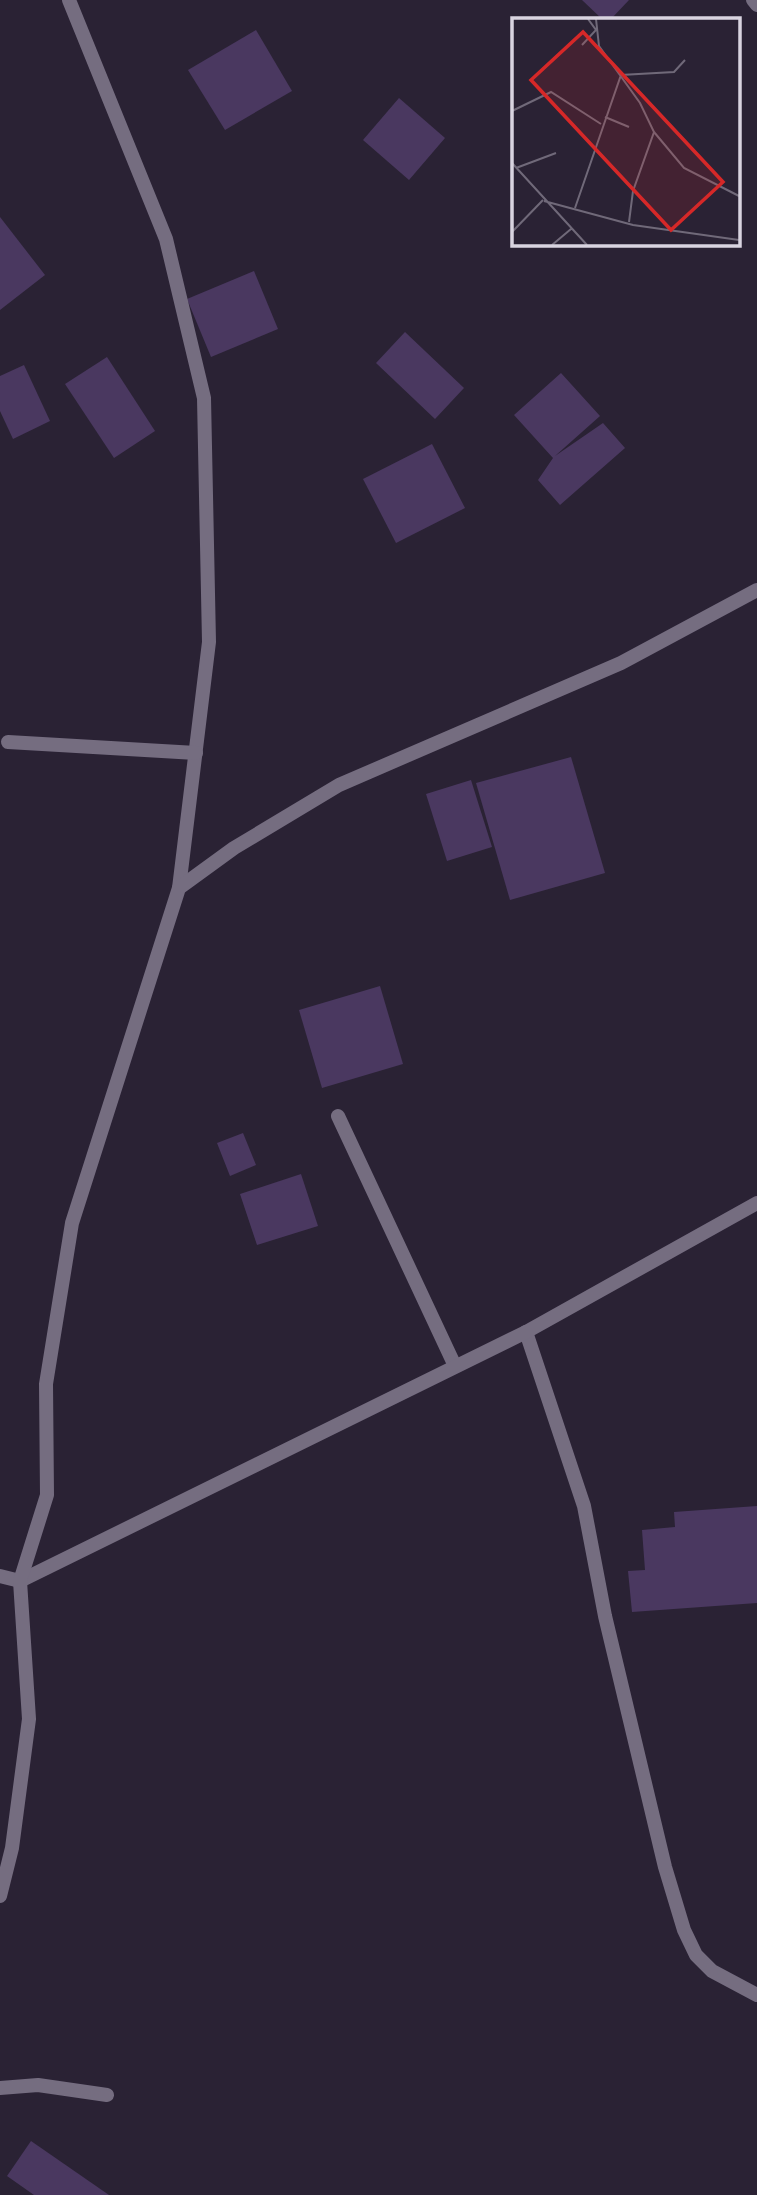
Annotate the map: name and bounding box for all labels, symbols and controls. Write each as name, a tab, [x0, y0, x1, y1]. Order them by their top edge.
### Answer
inset map	[512, 18, 740, 245]

